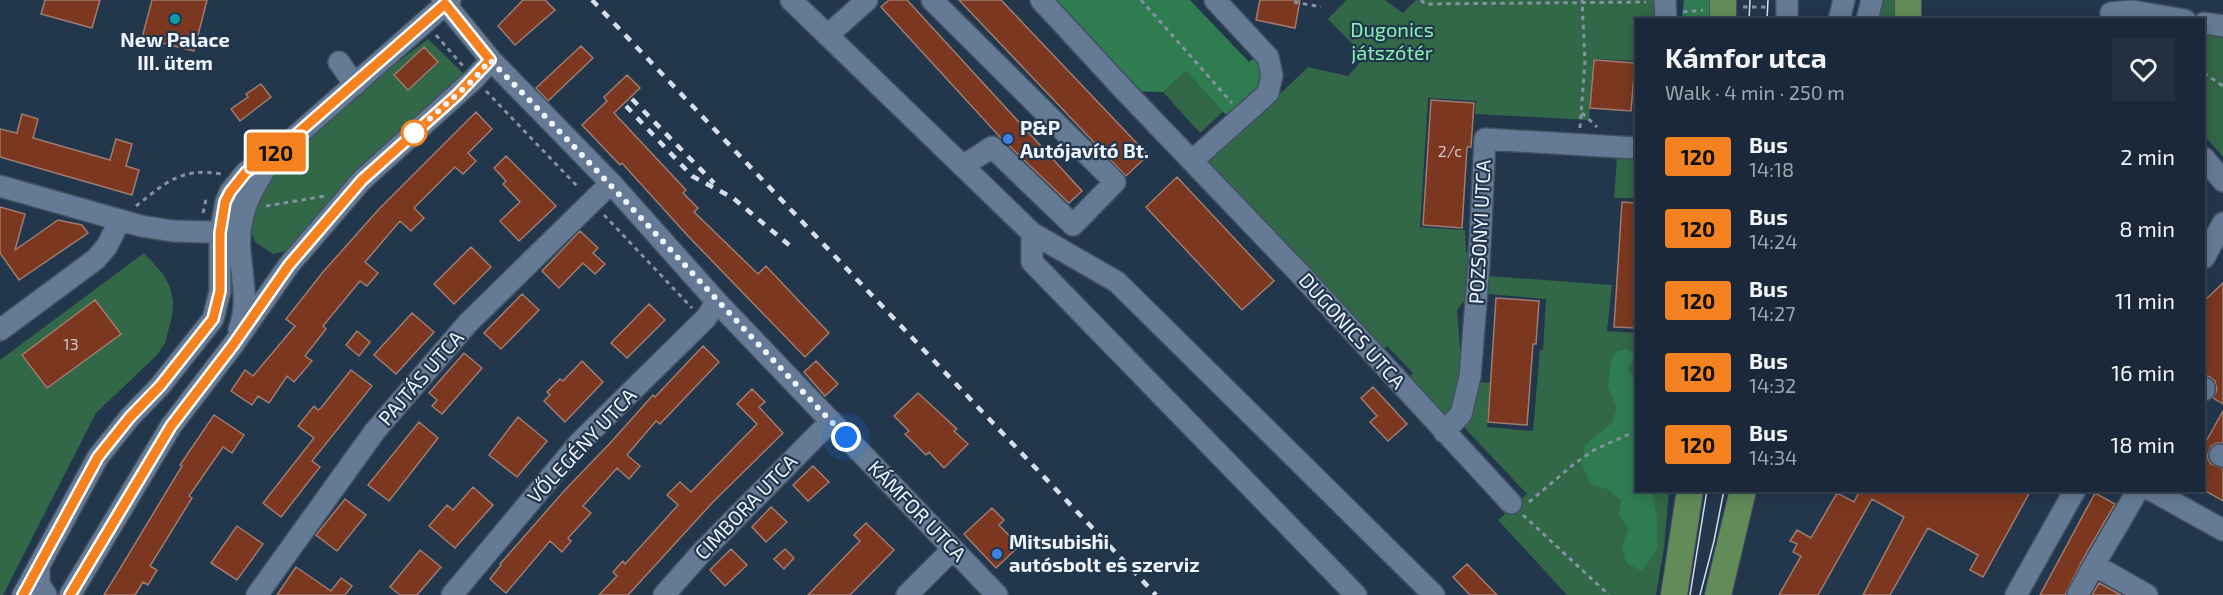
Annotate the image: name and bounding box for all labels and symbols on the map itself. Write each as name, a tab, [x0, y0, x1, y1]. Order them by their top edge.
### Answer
marker: New Palace III. ütem	[168, 12, 182, 26]
park label: Dugonics játszótér	[1350, 17, 1434, 64]
place label: New Palace III. ütem	[120, 27, 230, 74]
place label: P&P Autójavító Bt.	[1020, 115, 1149, 162]
unlabelled marker	[401, 120, 427, 146]
line badge: 120	[242, 132, 310, 172]
marker: P&P Autójavító Bt.	[1001, 132, 1015, 146]
house number: 2/c	[1438, 141, 1462, 160]
street label: POZSONYI UTCA	[1463, 159, 1495, 305]
street label: DUGONICS UTCA	[1294, 268, 1411, 394]
street label: PAJTÁS UTCA	[373, 325, 468, 430]
house number: 13	[63, 334, 79, 353]
street label: VŐLEGÉNY UTCA	[522, 382, 641, 508]
your location	[831, 422, 861, 452]
street label: CIMBORA UTCA	[689, 448, 802, 564]
street label: KÁMFOR UTCA	[864, 455, 972, 566]
place label: Mitsubishi autósbolt es szerviz	[1009, 529, 1200, 576]
marker: Mitsubishi autósbolt es szerviz	[990, 547, 1004, 561]

